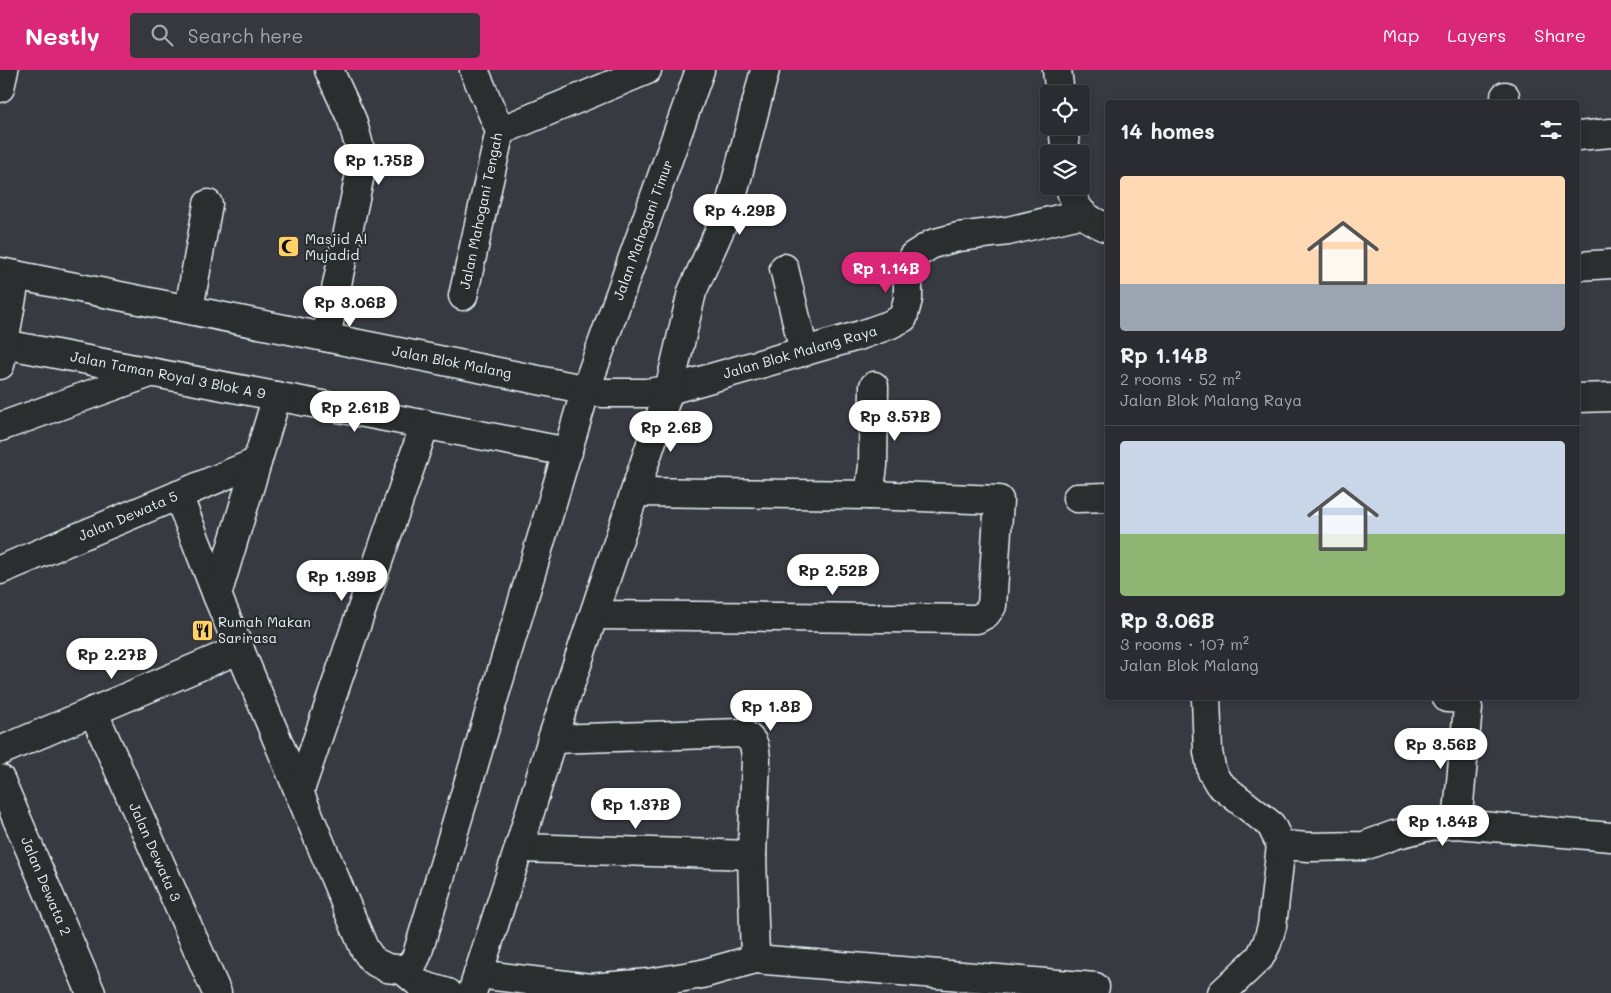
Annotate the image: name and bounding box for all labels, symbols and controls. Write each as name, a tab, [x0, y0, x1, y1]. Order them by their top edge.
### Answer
search box	[130, 13, 480, 58]
text: Nestly	[25, 20, 100, 51]
icon: search	[148, 21, 176, 49]
text: Search here	[188, 23, 303, 48]
text: Map	[1383, 23, 1419, 47]
text: Layers	[1447, 23, 1506, 47]
text: Share	[1534, 23, 1586, 47]
map controls	[1040, 85, 1090, 195]
button: locate	[1040, 85, 1090, 135]
icon: filters	[1537, 116, 1565, 144]
text: 14 homes	[1120, 117, 1215, 144]
street label: Jalan Mahogani Tengah	[455, 131, 506, 291]
pin: Rp 1.75B	[327, 144, 431, 186]
button: layers	[1040, 145, 1090, 195]
text: Rp 1.75B	[345, 149, 413, 170]
street label: Jalan Mahogani Timur	[608, 157, 677, 303]
pin: Rp 4.29B	[688, 194, 792, 236]
text: Rp 4.29B	[704, 199, 776, 220]
icon: home	[1298, 208, 1388, 298]
place label: Masjid Al Mujadid	[305, 229, 367, 264]
mosque icon: Masjid Al Mujadid	[277, 235, 301, 259]
pin: Rp 1.14B	[834, 252, 938, 294]
text: Rp 1.14B	[853, 257, 919, 278]
pin: Rp 3.06B	[298, 286, 402, 328]
text: Rp 3.06B	[314, 291, 386, 312]
street label: Jalan Blok Malang Raya	[721, 320, 879, 383]
street label: Jalan Blok Malang	[391, 341, 513, 382]
text: Rp 1.14B	[1120, 341, 1208, 368]
street label: Jalan Taman Royal 3 Blok A 9	[69, 346, 267, 403]
text: 2 rooms · 52 m²	[1120, 368, 1241, 389]
text: Jalan Blok Malang Raya	[1120, 389, 1302, 410]
pin: Rp 2.61B	[303, 390, 407, 433]
text: Rp 2.61B	[321, 396, 389, 417]
pin: Rp 3.57B	[843, 400, 947, 442]
text: Rp 3.57B	[860, 405, 930, 426]
pin: Rp 2.6B	[625, 410, 717, 453]
text: Rp 2.6B	[640, 416, 702, 437]
icon: home	[1298, 474, 1388, 564]
street label: Jalan Dewata 5	[75, 486, 180, 545]
pin: Rp 2.52B	[781, 554, 885, 596]
text: Rp 2.52B	[798, 559, 868, 580]
pin: Rp 1.39B	[290, 560, 394, 602]
text: Rp 1.39B	[308, 565, 376, 586]
text: Rp 3.06B	[1120, 606, 1215, 633]
place label: Rumah Makan Sarirasa	[218, 612, 311, 647]
restaurant icon: Rumah Makan Sarirasa	[190, 618, 214, 642]
text: 3 rooms · 107 m²	[1120, 633, 1249, 654]
pin: Rp 2.27B	[60, 638, 164, 680]
text: Rp 2.27B	[77, 643, 147, 664]
text: Jalan Blok Malang	[1120, 654, 1259, 675]
pin: Rp 1.8B	[725, 690, 817, 732]
text: Rp 1.8B	[741, 695, 801, 716]
pin: Rp 3.56B	[1389, 728, 1493, 770]
text: Rp 3.56B	[1405, 733, 1477, 754]
pin: Rp 1.37B	[584, 788, 688, 830]
text: Rp 1.37B	[602, 793, 670, 814]
street label: Jalan Dewata 3	[125, 799, 186, 904]
pin: Rp 1.84B	[1391, 804, 1495, 847]
text: Rp 1.84B	[1408, 810, 1478, 831]
street label: Jalan Dewata 2	[17, 833, 76, 938]

